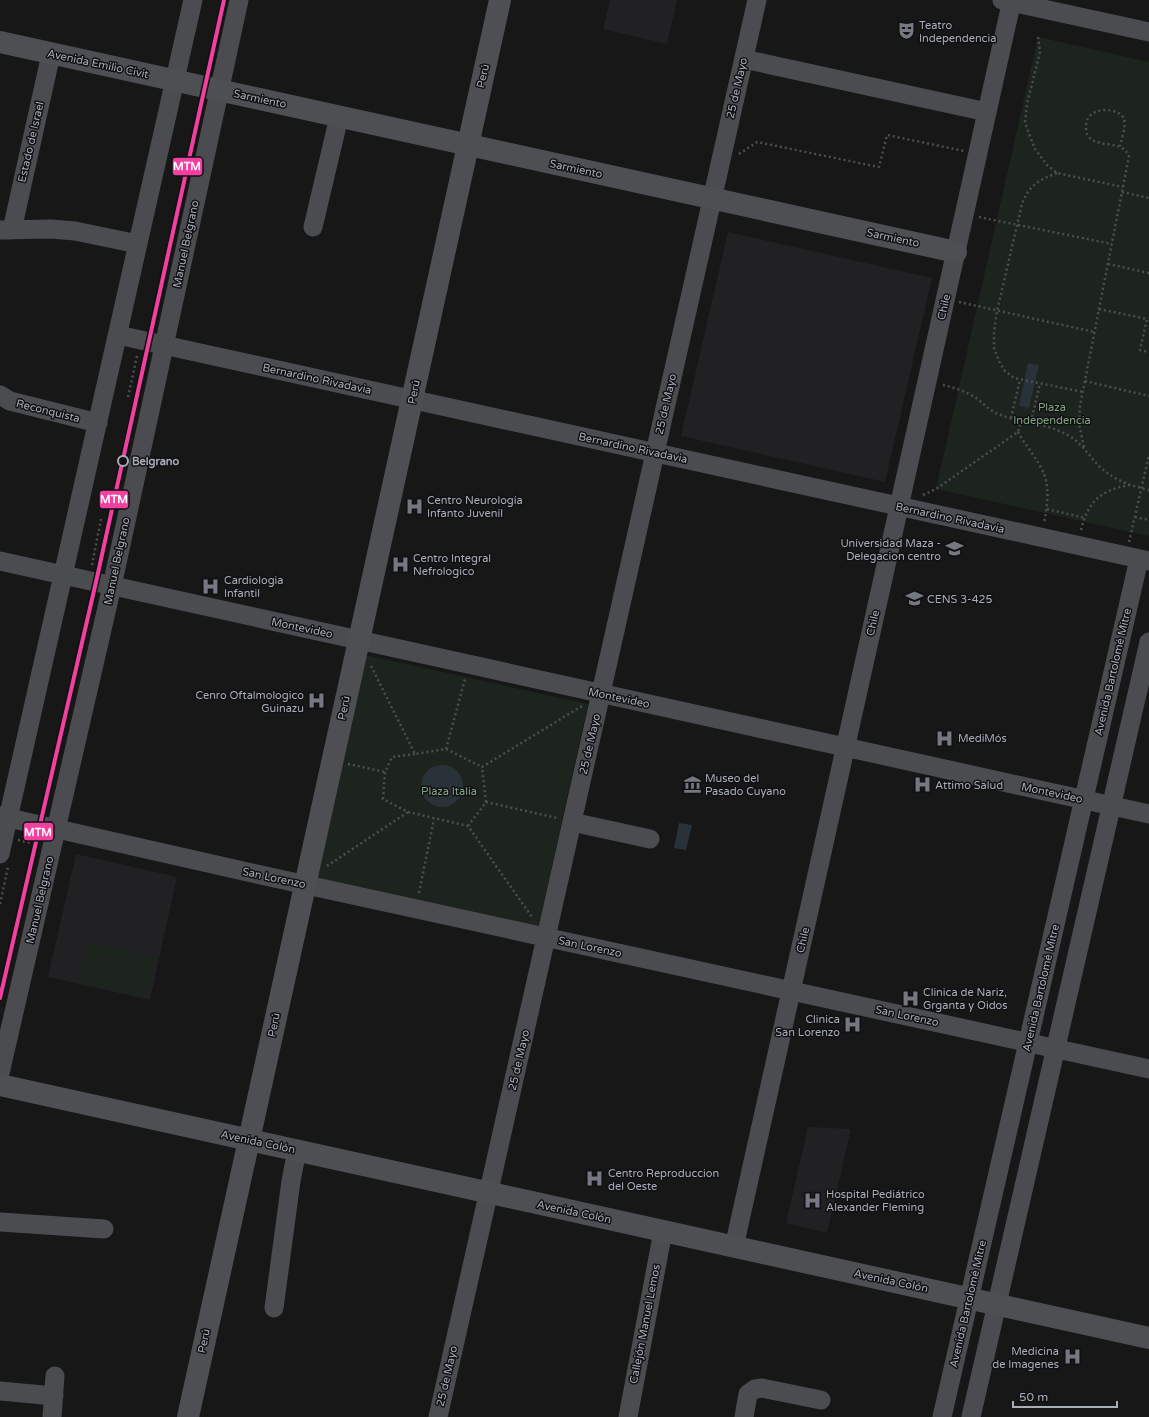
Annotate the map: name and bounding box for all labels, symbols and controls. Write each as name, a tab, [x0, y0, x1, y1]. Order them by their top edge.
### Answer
place label: Teatro Independencia	[919, 19, 996, 45]
theatre icon: Teatro Independencia	[896, 21, 916, 41]
street label: Avenida Emilio Civit	[46, 47, 150, 81]
street label: 25 de Mayo	[724, 56, 750, 120]
street label: Perú	[474, 63, 492, 89]
street label: Sarmiento	[232, 87, 288, 111]
street label: Estado de Israel	[15, 100, 47, 184]
line badge: MTM	[172, 157, 203, 176]
street label: Sarmiento	[548, 157, 604, 181]
text: MTM	[173, 160, 201, 173]
street label: Manuel Belgrano	[170, 199, 202, 289]
street label: Sarmiento	[865, 226, 921, 250]
street label: Chile	[935, 293, 953, 321]
street label: Bernardino Rivadavia	[261, 361, 373, 397]
street label: 25 de Mayo	[653, 372, 679, 436]
street label: Perú	[405, 379, 423, 405]
street label: Reconquista	[15, 397, 81, 425]
park label: Plaza Independencia	[1013, 401, 1091, 427]
street label: Bernardino Rivadavia	[577, 430, 689, 466]
marker: Belgrano	[117, 455, 129, 467]
place label: Belgrano	[132, 455, 180, 469]
line badge: MTM	[99, 490, 129, 509]
text: MTM	[100, 493, 128, 506]
place label: Centro Neurología Infanto Juvenil	[427, 494, 523, 520]
hospital icon: Centro Neurología Infanto Juvenil	[404, 496, 424, 516]
street label: Bernardino Rivadavia	[894, 500, 1006, 536]
street label: Manuel Belgrano	[101, 516, 133, 606]
place label: Universidad Maza - Delegacion centro	[840, 537, 941, 563]
school or university icon: Universidad Maza - Delegacion centro	[944, 539, 964, 559]
place label: Centro Integral Nefrologico	[413, 552, 491, 578]
hospital icon: Centro Integral Nefrologico	[390, 554, 410, 574]
place label: Cardiologia Infantil	[224, 574, 284, 600]
hospital icon: Cardiologia Infantil	[201, 576, 221, 596]
school or university icon: CENS 3-425	[904, 589, 924, 609]
place label: CENS 3-425	[927, 593, 992, 606]
street label: Avenida Bartolomé Mitre	[1092, 607, 1134, 737]
street label: Chile	[864, 609, 882, 637]
street label: Montevideo	[270, 615, 334, 641]
street label: Montevideo	[587, 685, 651, 711]
place label: Cenro Oftalmologico Guinazu	[195, 689, 304, 715]
hospital icon: Cenro Oftalmologico Guinazu	[307, 691, 327, 711]
street label: Perú	[335, 695, 353, 721]
street label: 25 de Mayo	[577, 712, 603, 776]
hospital icon: MediMós	[935, 728, 955, 748]
place label: MediMós	[958, 732, 1007, 745]
place label: Museo del Pasado Cuyano	[705, 772, 786, 798]
museum icon: Museo del Pasado Cuyano	[682, 774, 702, 794]
hospital icon: Attimo Salud	[912, 775, 932, 795]
place label: Attimo Salud	[935, 779, 1003, 792]
street label: Montevideo	[1020, 780, 1084, 806]
park label: Plaza Italia	[421, 785, 477, 798]
line badge: MTM	[23, 822, 54, 841]
text: MTM	[24, 826, 52, 839]
street label: Manuel Belgrano	[24, 855, 56, 945]
street label: San Lorenzo	[241, 865, 307, 891]
street label: Avenida Bartolomé Mitre	[1020, 923, 1062, 1053]
street label: Chile	[794, 926, 812, 954]
street label: San Lorenzo	[557, 934, 623, 960]
place label: Clinica de Nariz, Grganta y Oidos	[923, 986, 1008, 1012]
hospital icon: Clinica de Nariz, Grganta y Oidos	[900, 988, 920, 1008]
street label: San Lorenzo	[874, 1003, 940, 1029]
street label: Perú	[265, 1012, 283, 1038]
place label: Clinica San Lorenzo	[775, 1013, 840, 1039]
hospital icon: Clinica San Lorenzo	[843, 1015, 863, 1035]
street label: 25 de Mayo	[506, 1028, 532, 1092]
street label: Avenida Colón	[220, 1128, 296, 1156]
place label: Centro Reproduccion del Oeste	[608, 1167, 719, 1193]
hospital icon: Centro Reproduccion del Oeste	[585, 1169, 605, 1189]
place label: Hospital Pediátrico Alexander Fleming	[826, 1188, 925, 1214]
hospital icon: Hospital Pediátrico Alexander Fleming	[803, 1190, 823, 1210]
street label: Avenida Colón	[536, 1198, 612, 1226]
street label: Avenida Bartolomé Mitre	[947, 1239, 989, 1369]
street label: Callejón Manuel Lemos	[627, 1263, 663, 1385]
street label: Avenida Colón	[853, 1267, 929, 1295]
street label: Perú	[195, 1328, 213, 1354]
street label: 25 de Mayo	[434, 1344, 460, 1408]
place label: Medicina de Imagenes	[992, 1345, 1059, 1371]
hospital icon: Medicina de Imagenes	[1062, 1347, 1082, 1367]
scale bar	[1013, 1383, 1117, 1409]
text: 50 m	[1019, 1390, 1048, 1404]

